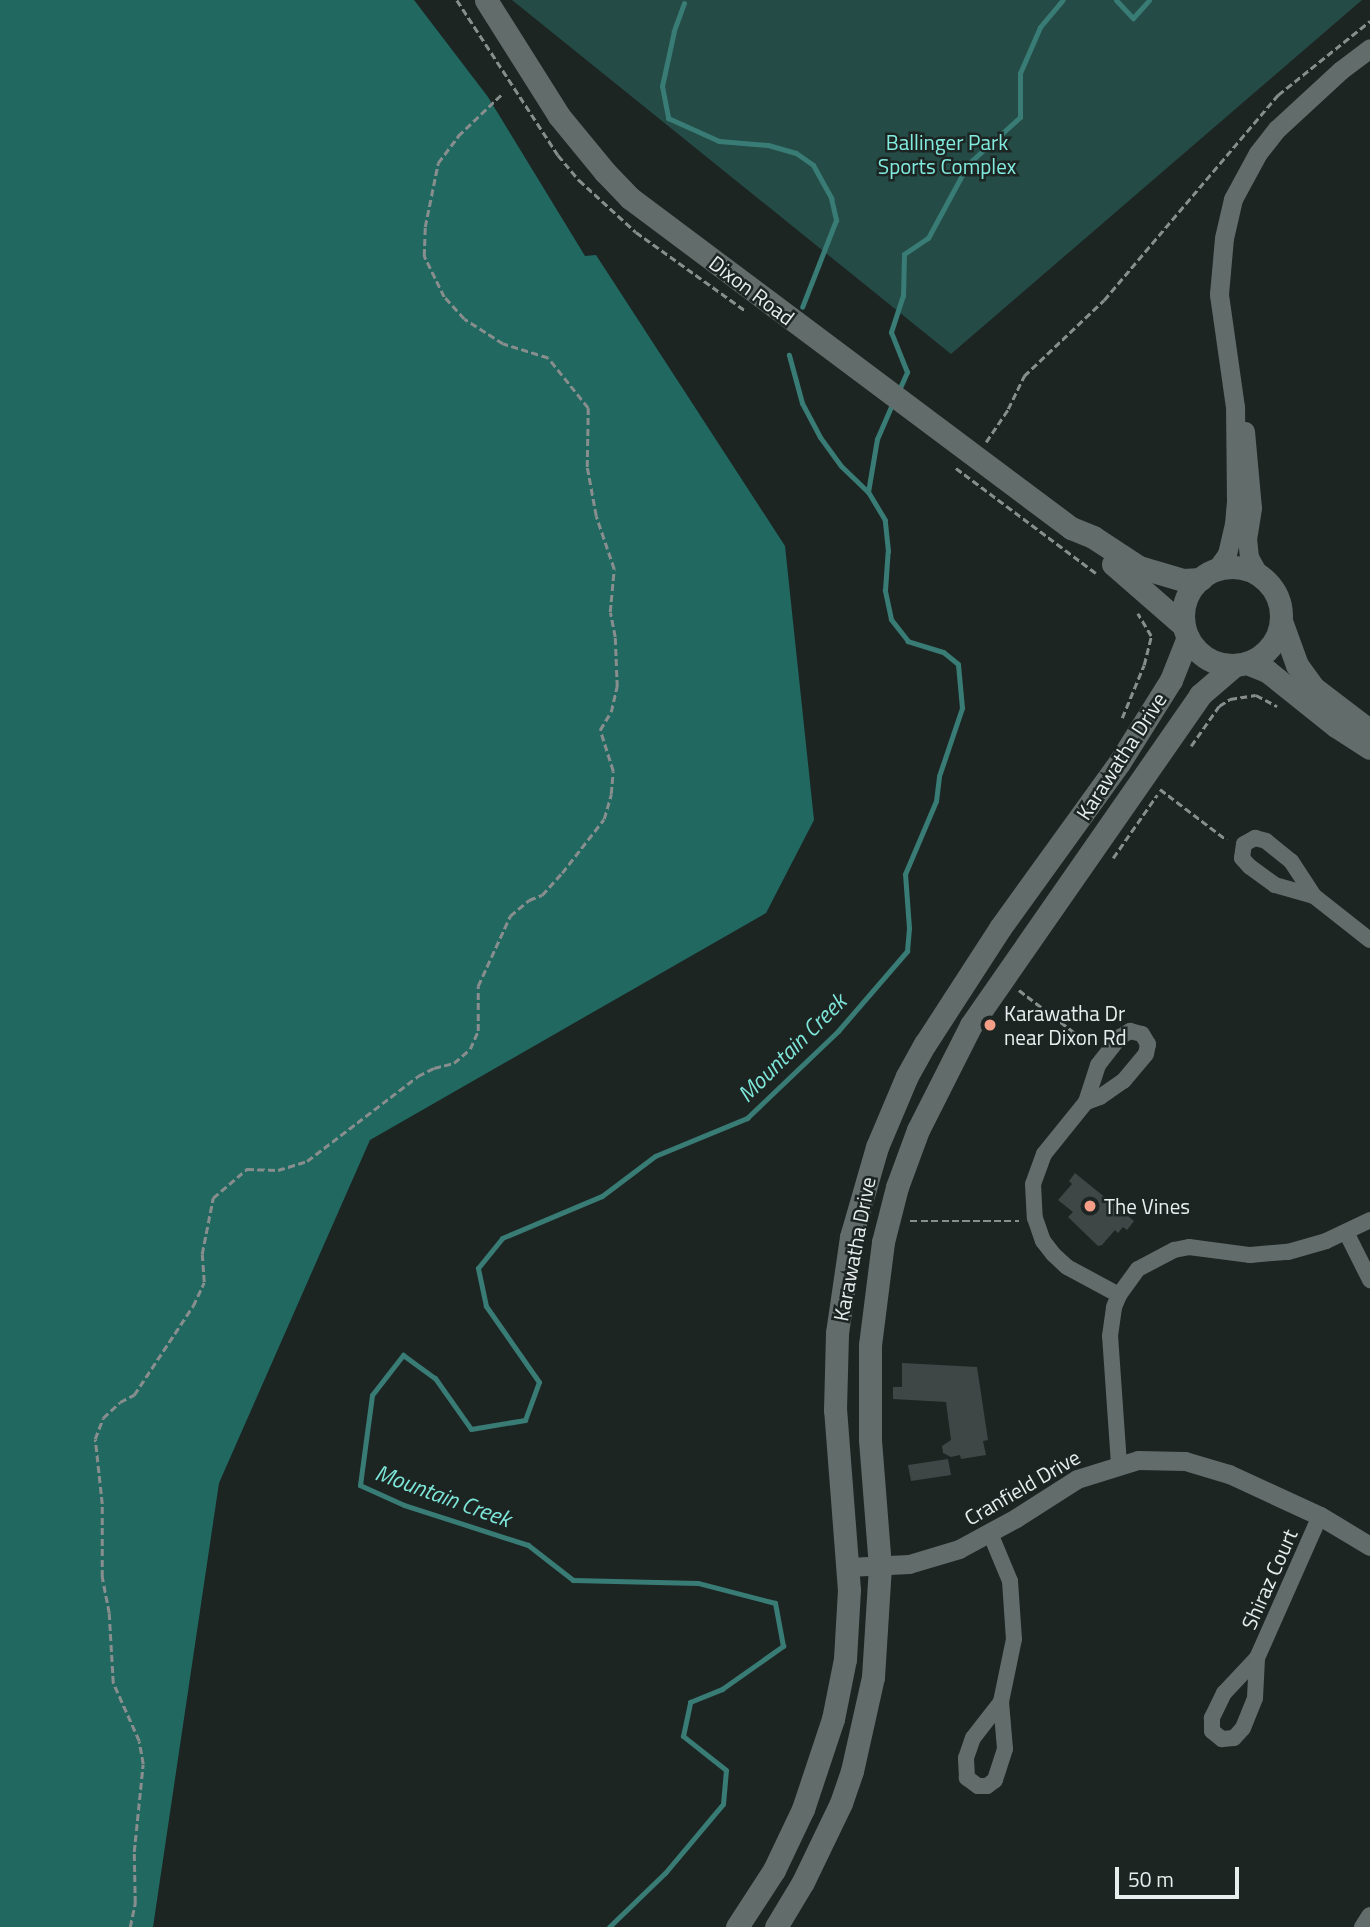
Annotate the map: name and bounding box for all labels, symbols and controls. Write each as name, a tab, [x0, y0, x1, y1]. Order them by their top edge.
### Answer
park label: Ballinger Park Sports Complex	[878, 129, 1016, 179]
street label: Dixon Road	[705, 250, 799, 330]
street label: Karawatha Drive	[1071, 688, 1171, 824]
water label: Mountain Creek	[732, 988, 852, 1108]
place label: Karawatha Dr near Dixon Rd	[1004, 1000, 1127, 1050]
marker: Karawatha Dr near Dixon Rd	[982, 1017, 998, 1033]
street label: Karawatha Drive	[828, 1175, 880, 1323]
place label: The Vines	[1104, 1193, 1190, 1219]
marker: The Vines	[1082, 1198, 1098, 1214]
street label: Cranfield Drive	[960, 1444, 1084, 1530]
water label: Mountain Creek	[372, 1459, 514, 1533]
street label: Shiraz Court	[1236, 1525, 1302, 1633]
scale bar	[1118, 1854, 1242, 1898]
text: 50 m	[1128, 1863, 1174, 1895]

